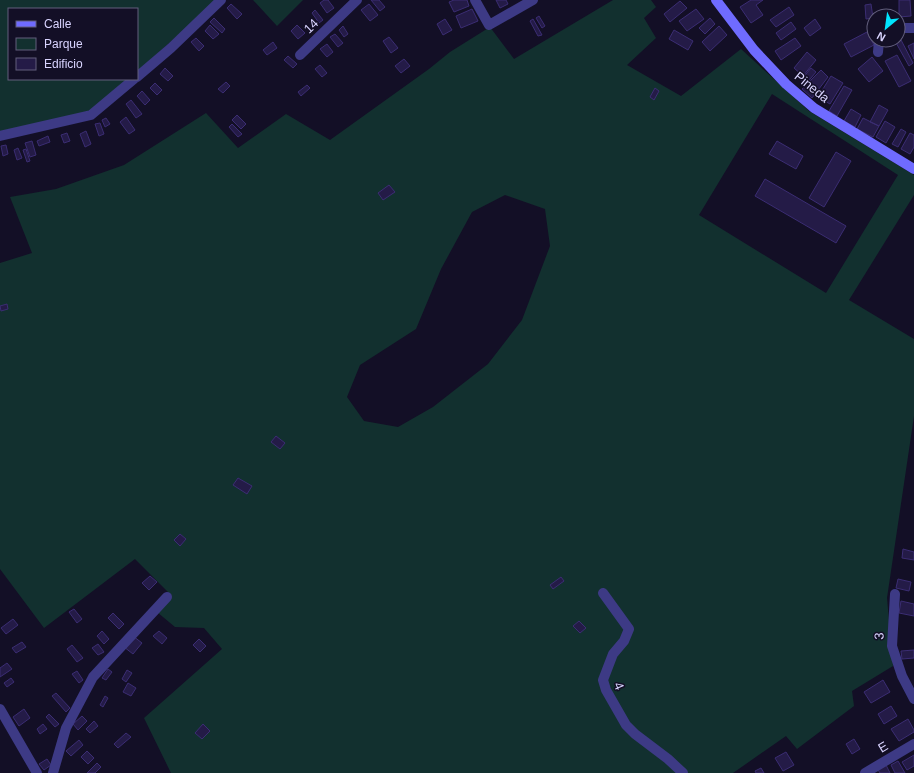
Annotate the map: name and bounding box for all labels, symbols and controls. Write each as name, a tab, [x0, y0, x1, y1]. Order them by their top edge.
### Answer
legend	[8, 8, 138, 80]
north arrow	[866, 8, 906, 48]
street label: 14	[301, 16, 321, 36]
text: Calle	[44, 17, 72, 31]
text: N	[875, 30, 888, 44]
text: Parque	[44, 37, 83, 51]
text: Edificio	[44, 57, 83, 71]
street label: Pineda	[792, 68, 833, 106]
street label: 3	[871, 632, 887, 640]
street label: 4	[611, 680, 627, 692]
street label: E	[875, 738, 891, 756]

